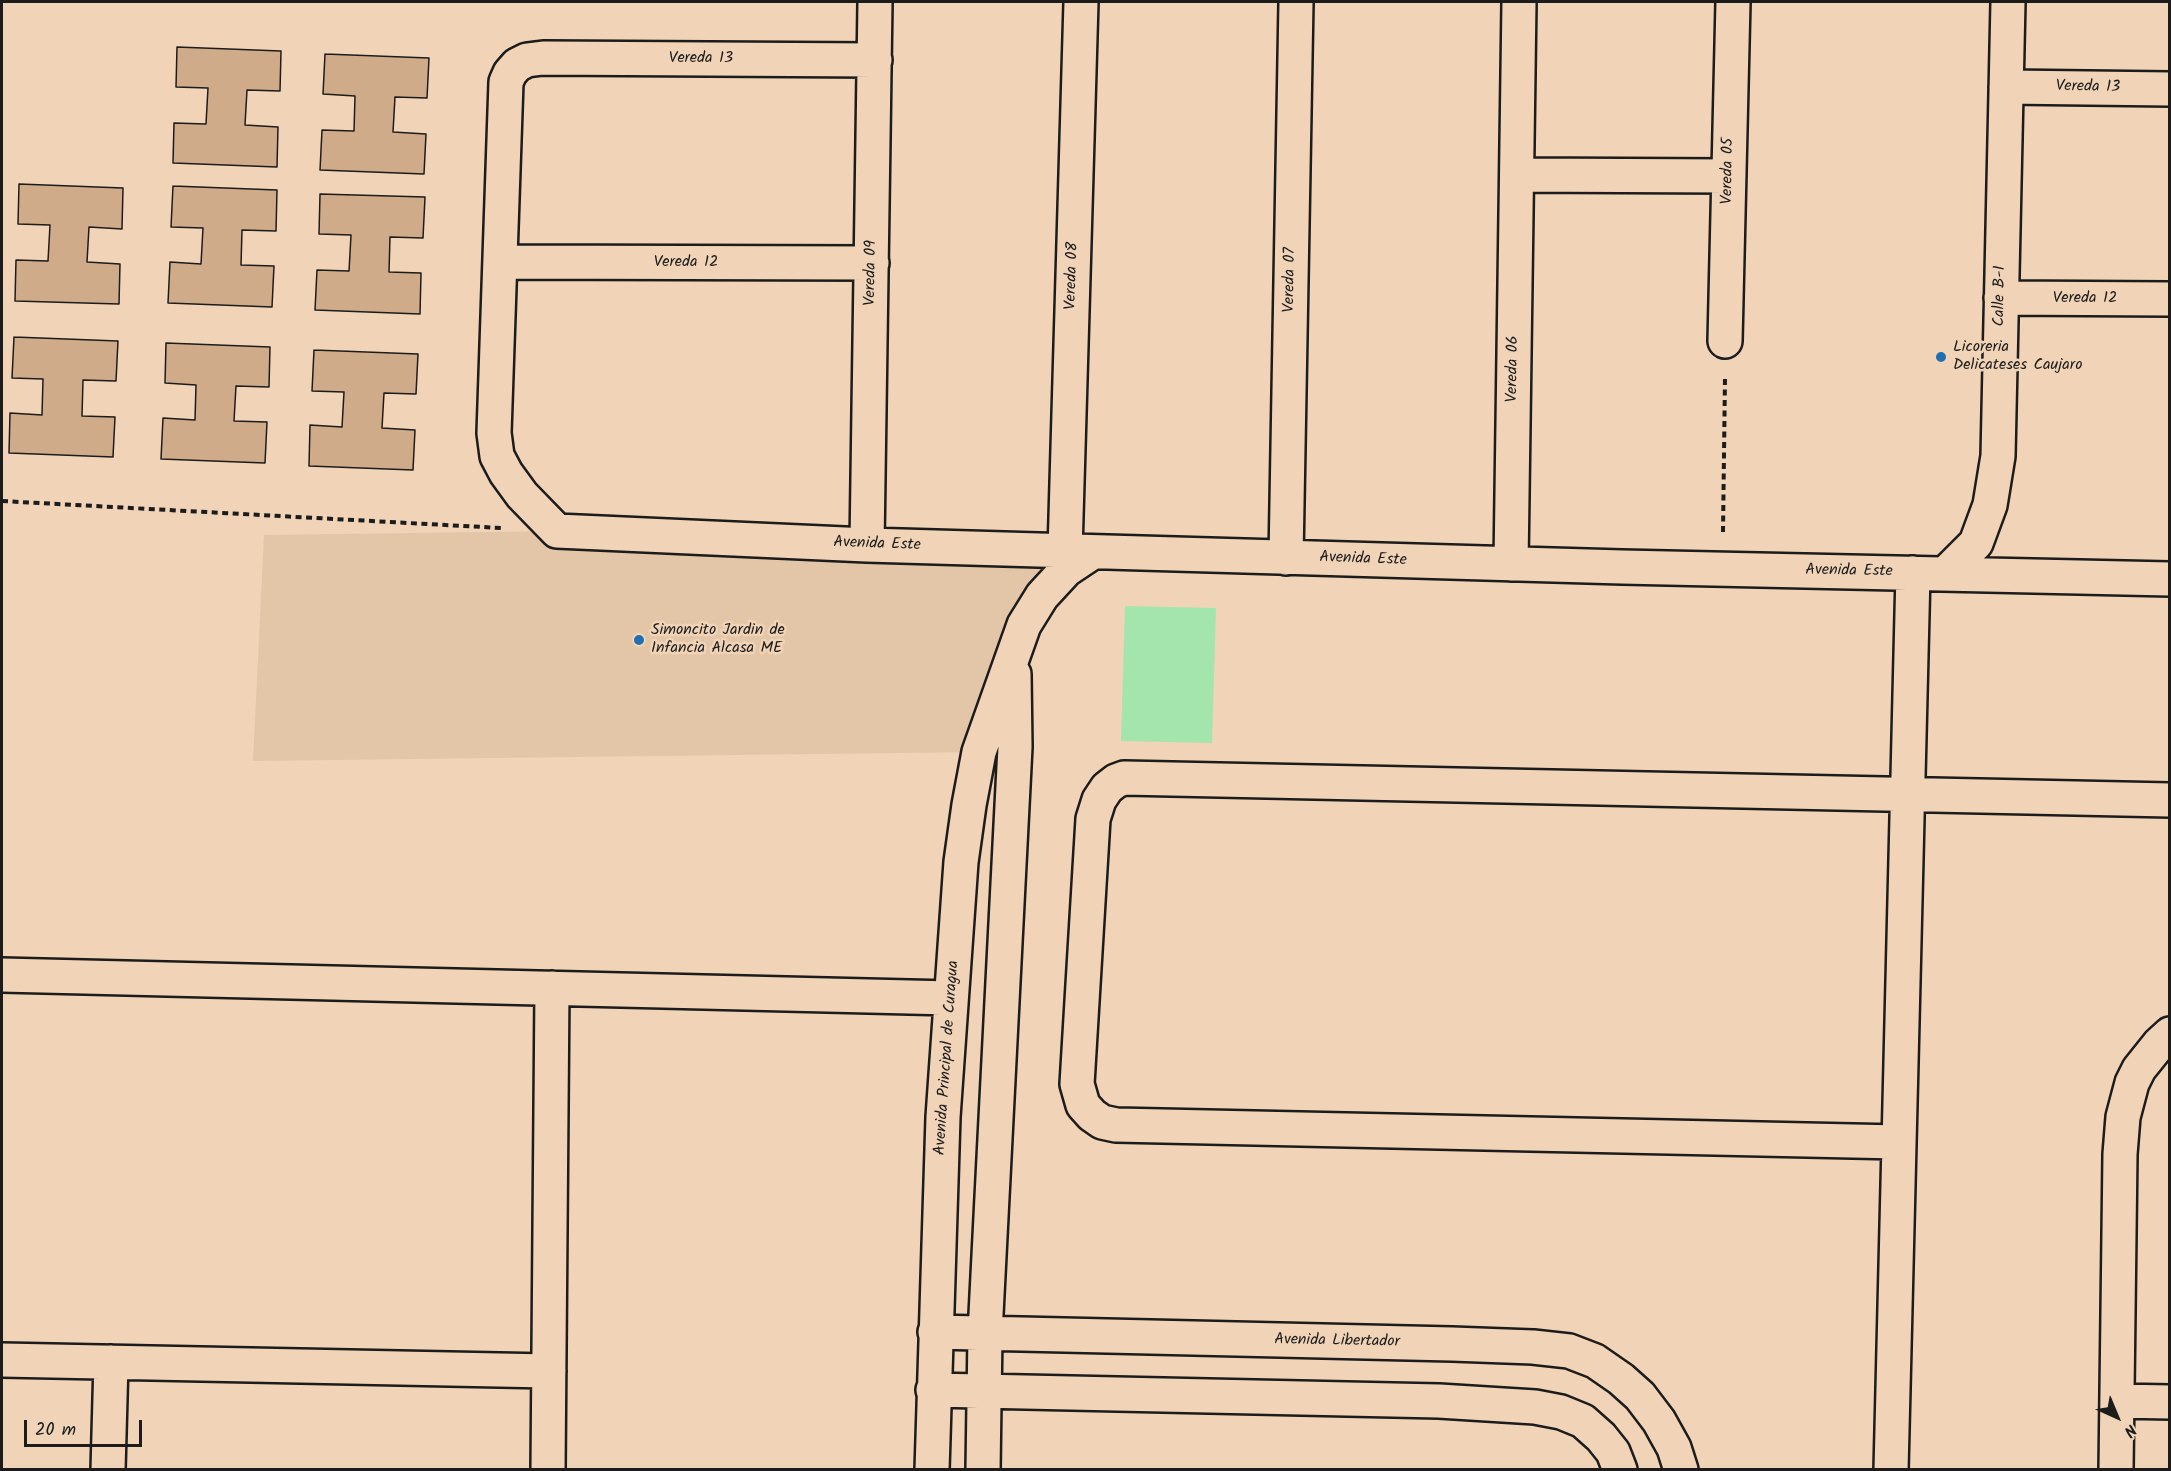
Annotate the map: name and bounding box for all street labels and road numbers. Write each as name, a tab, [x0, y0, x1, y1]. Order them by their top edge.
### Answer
street label: Vereda 13	[669, 49, 733, 69]
street label: Vereda 13	[2056, 78, 2120, 98]
street label: Vereda 05	[1719, 137, 1739, 205]
street label: Vereda 09	[862, 240, 882, 306]
street label: Vereda 08	[1062, 242, 1084, 310]
street label: Vereda 07	[1281, 247, 1301, 313]
street label: Vereda 12	[654, 253, 718, 273]
street label: Calle B-1	[1991, 265, 2011, 327]
street label: Vereda 12	[2053, 289, 2117, 309]
street label: Vereda 06	[1504, 335, 1524, 403]
street label: Avenida Este	[833, 534, 921, 556]
street label: Avenida Este	[1319, 549, 1407, 571]
street label: Avenida Este	[1805, 562, 1893, 582]
street label: Avenida Principal de Curagua	[932, 960, 964, 1156]
street label: Avenida Libertador	[1274, 1331, 1400, 1353]

